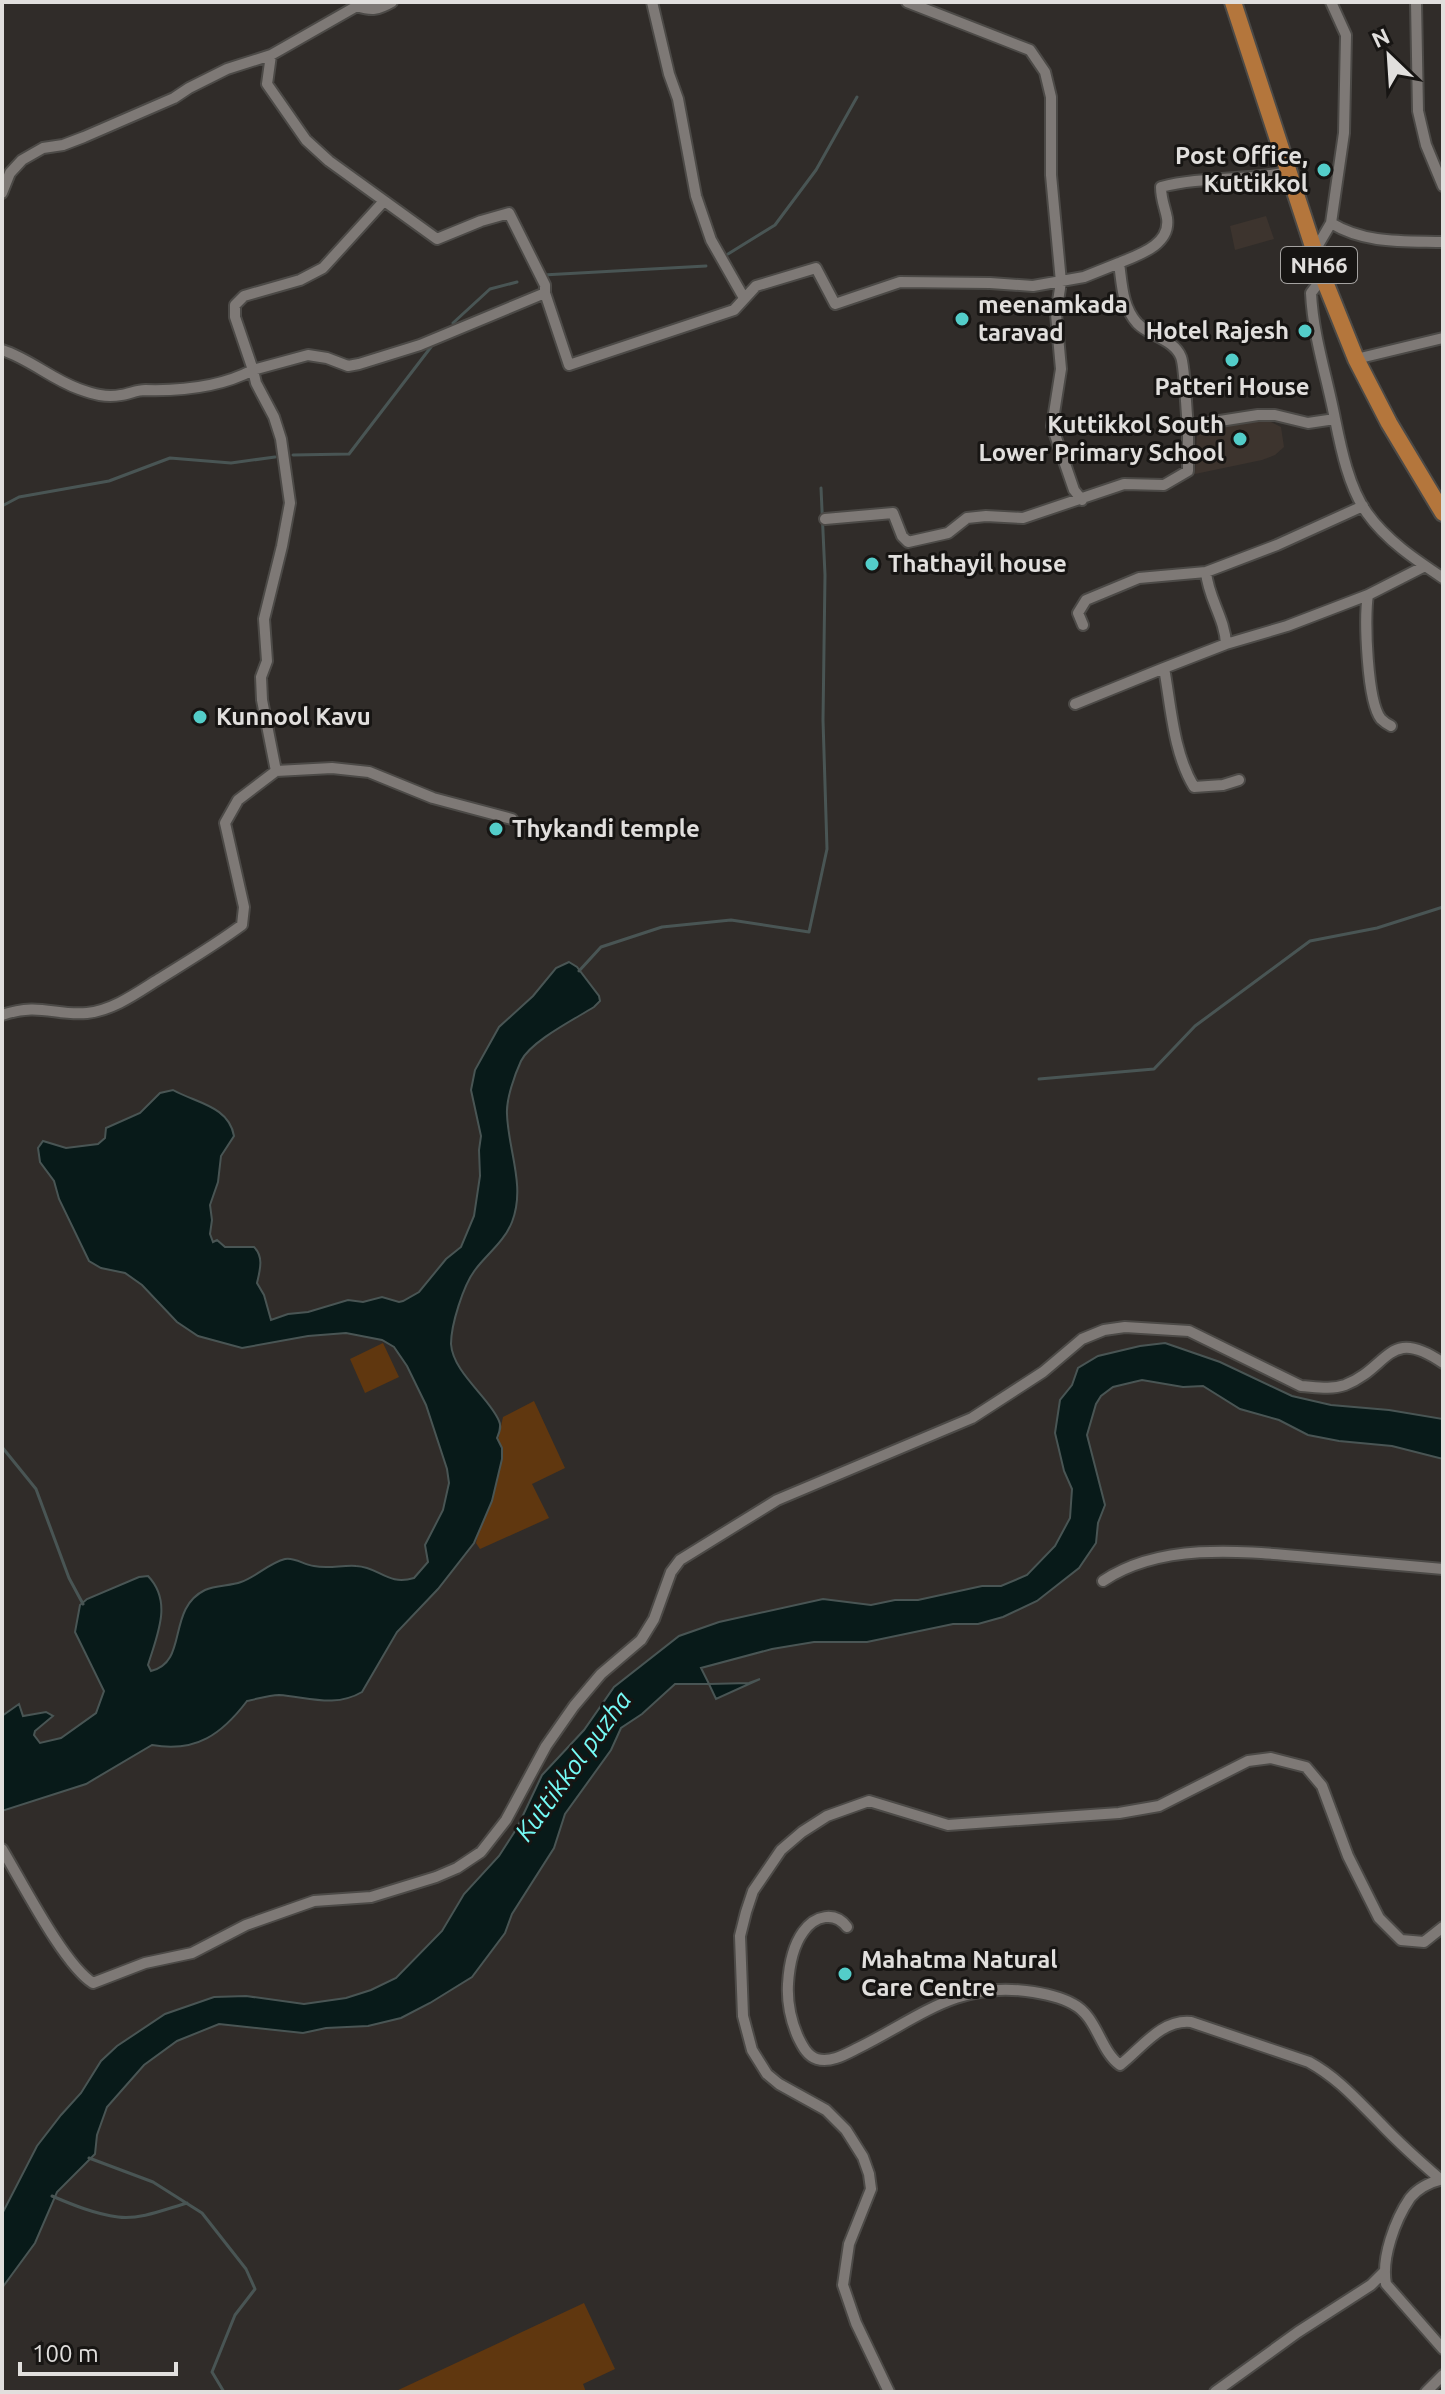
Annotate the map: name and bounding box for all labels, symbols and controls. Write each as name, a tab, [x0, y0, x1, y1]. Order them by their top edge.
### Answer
north arrow	[1349, 16, 1429, 96]
text: N	[1368, 23, 1393, 52]
place label: Post Office, Kuttikkol	[1175, 142, 1308, 197]
marker: Post Office, Kuttikkol	[1315, 161, 1333, 179]
road number: NH66	[1281, 247, 1357, 283]
place label: meenamkada taravad	[978, 291, 1128, 346]
marker: meenamkada taravad	[953, 310, 971, 328]
place label: Hotel Rajesh	[1146, 317, 1289, 344]
marker: Hotel Rajesh	[1296, 322, 1314, 340]
marker: Patteri House	[1223, 351, 1241, 369]
place label: Patteri House	[1154, 373, 1310, 400]
place label: Kuttikkol South Lower Primary School	[979, 411, 1224, 466]
marker: Kuttikkol South Lower Primary School	[1231, 430, 1249, 448]
place label: Thathayil house	[888, 550, 1067, 577]
marker: Thathayil house	[863, 555, 881, 573]
place label: Kunnool Kavu	[216, 703, 371, 730]
marker: Kunnool Kavu	[191, 708, 209, 726]
place label: Thykandi temple	[512, 815, 700, 842]
marker: Thykandi temple	[487, 820, 505, 838]
water label: Kuttikkol puzha	[509, 1685, 637, 1846]
place label: Mahatma Natural Care Centre	[861, 1946, 1058, 2001]
marker: Mahatma Natural Care Centre	[836, 1965, 854, 1983]
scale bar	[20, 2326, 176, 2376]
text: 100 m	[32, 2340, 99, 2367]

